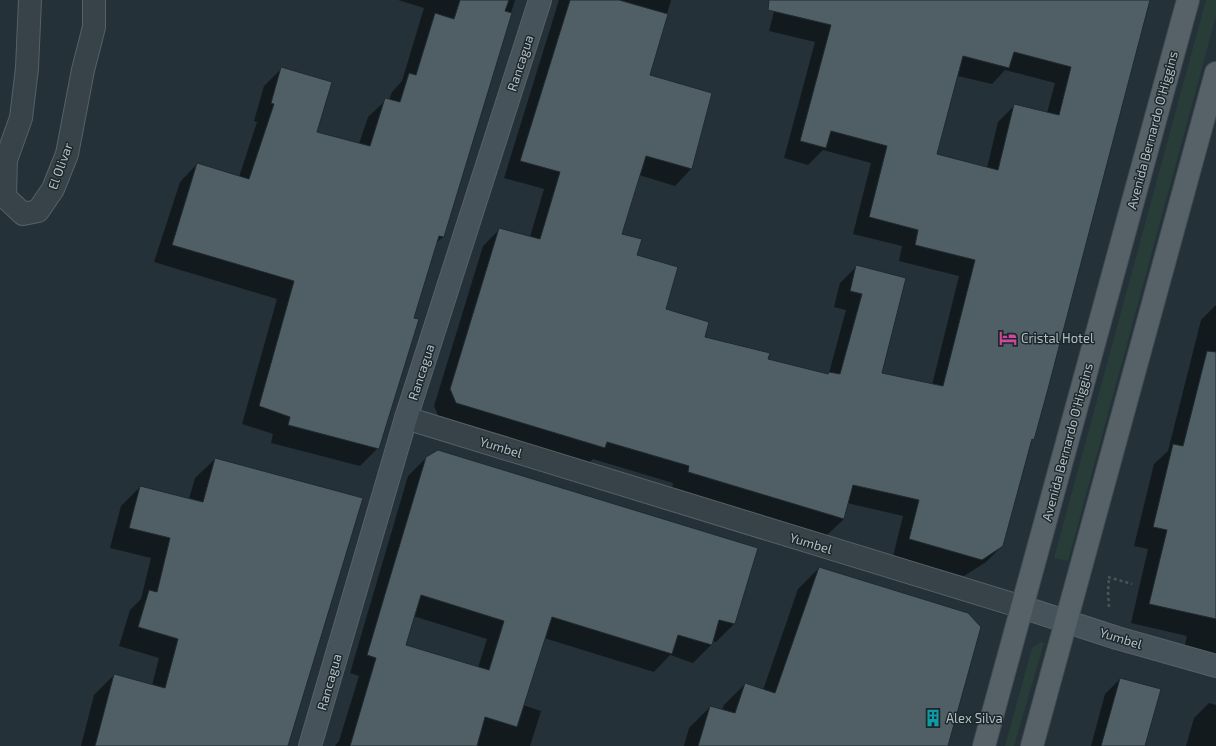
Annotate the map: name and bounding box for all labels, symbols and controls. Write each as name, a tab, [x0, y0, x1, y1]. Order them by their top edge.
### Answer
street label: Rancagua	[503, 33, 537, 93]
street label: Avenida Bernardo O'Higgins	[1123, 49, 1181, 211]
street label: El Olivar	[44, 140, 76, 192]
hotel icon: Cristal Hotel	[998, 328, 1018, 348]
place label: Cristal Hotel	[1021, 330, 1094, 346]
street label: Rancagua	[404, 342, 438, 402]
street label: Avenida Bernardo O'Higgins	[1038, 361, 1096, 523]
street label: Yumbel	[478, 433, 524, 461]
street label: Yumbel	[788, 529, 834, 557]
street label: Yumbel	[1098, 624, 1144, 652]
street label: Rancagua	[313, 652, 345, 712]
building icon: Alex Silva	[923, 708, 943, 728]
place label: Alex Silva	[946, 710, 1003, 726]

